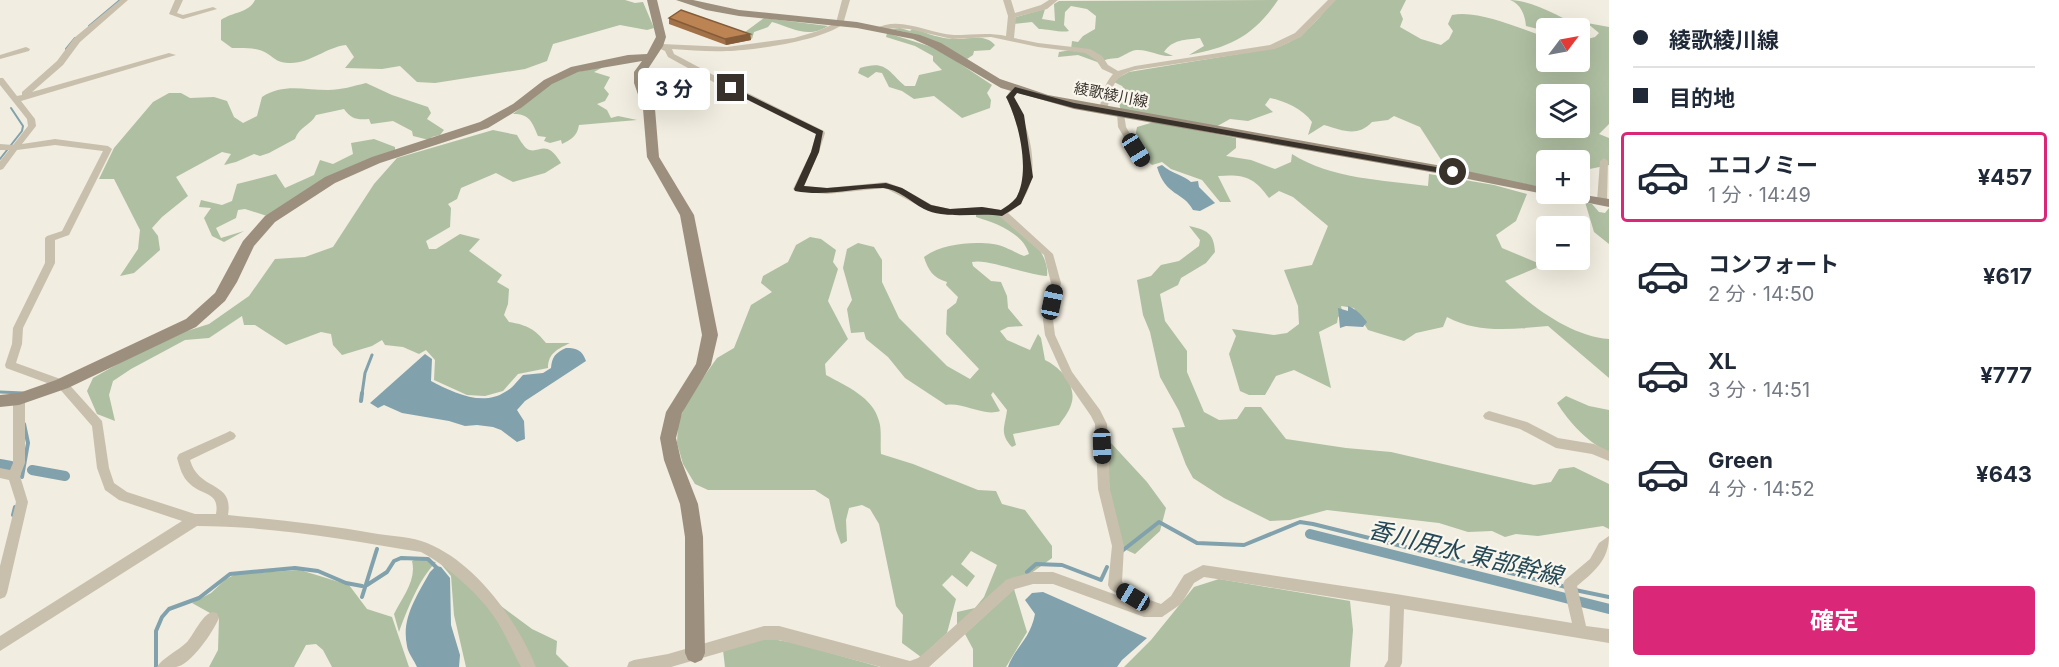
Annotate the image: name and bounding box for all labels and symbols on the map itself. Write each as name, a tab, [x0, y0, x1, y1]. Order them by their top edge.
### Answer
north arrow	[1536, 18, 1590, 72]
callout: 3 分	[638, 67, 710, 109]
route end	[717, 74, 744, 101]
street label: 綾歌綾川線	[1072, 78, 1150, 111]
car	[1119, 130, 1153, 170]
route start	[1439, 158, 1466, 185]
car	[1039, 283, 1065, 321]
car	[1092, 428, 1112, 464]
water label: 香川用水 東部幹線	[1365, 514, 1568, 591]
car	[1113, 580, 1153, 614]

